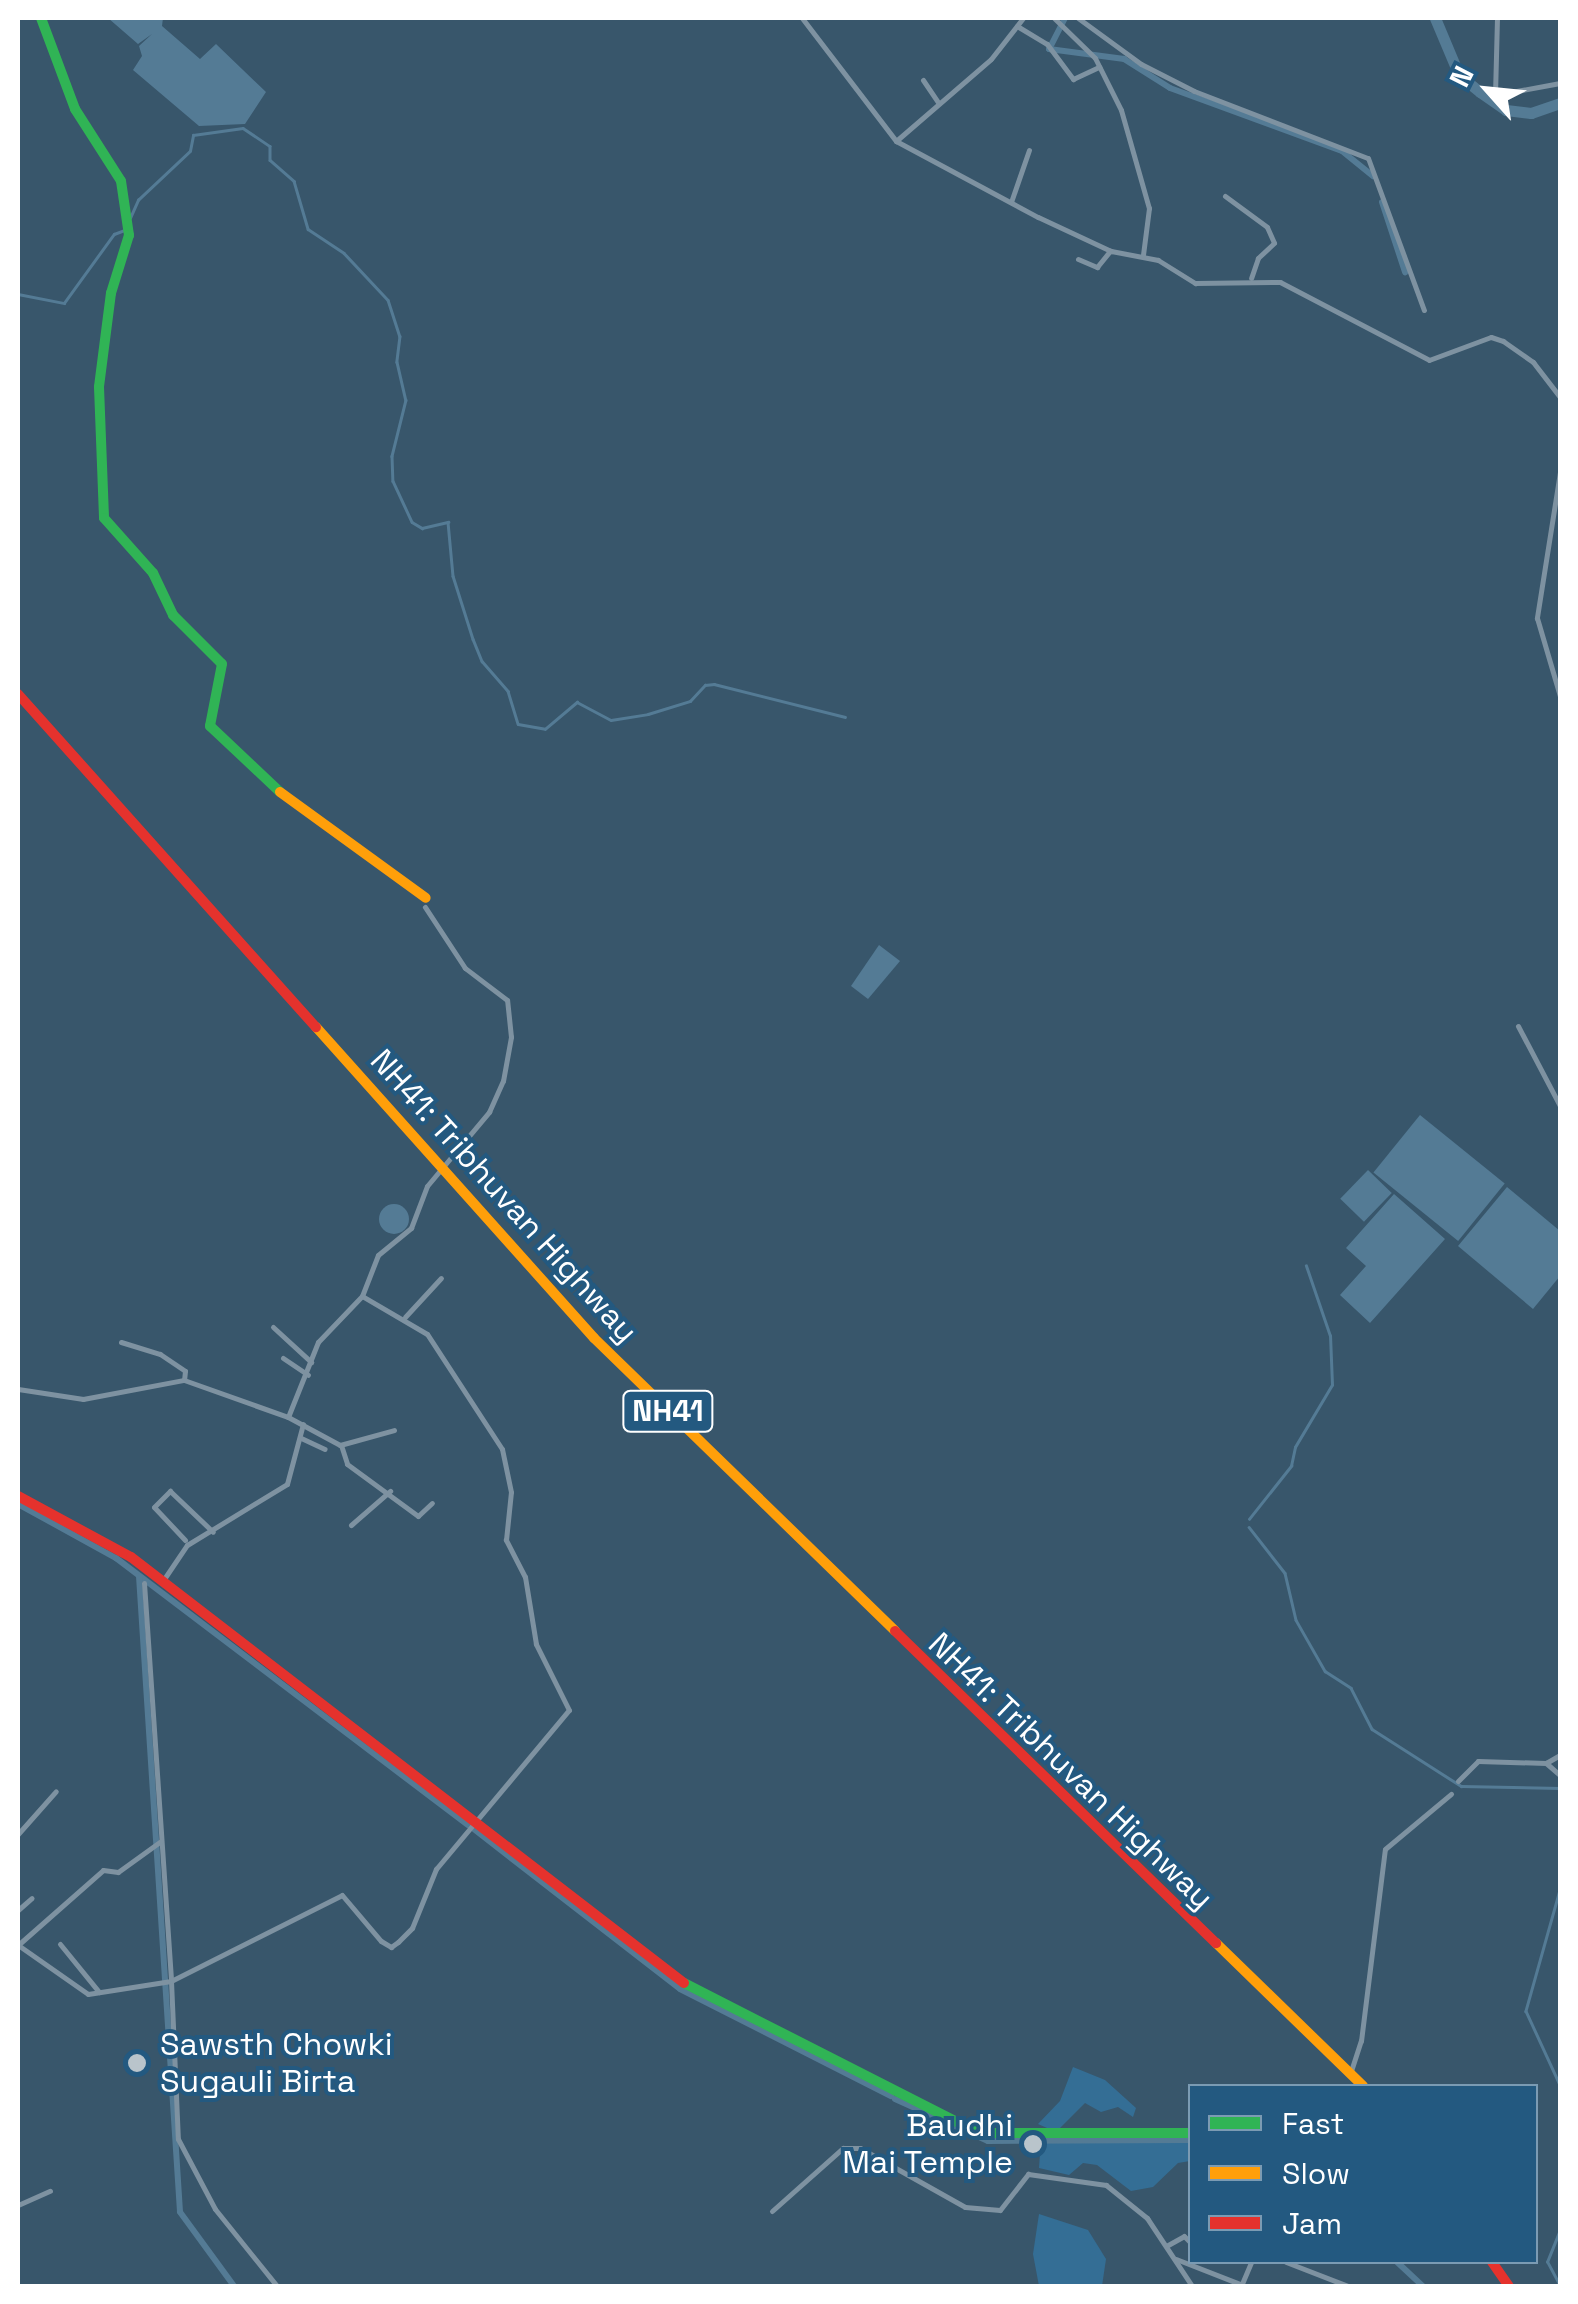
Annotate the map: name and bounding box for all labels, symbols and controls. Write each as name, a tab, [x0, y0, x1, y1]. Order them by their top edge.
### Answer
north arrow	[1438, 40, 1538, 140]
text: N	[1441, 60, 1482, 93]
street label: NH41: Tribhuvan Highway	[362, 1041, 646, 1351]
road number: NH41	[620, 1386, 716, 1436]
street label: NH41: Tribhuvan Highway	[920, 1625, 1222, 1917]
place label: Sawsth Chowki Sugauli Birta	[160, 2026, 393, 2101]
marker: Sawsth Chowki Sugauli Birta	[124, 2050, 150, 2076]
legend	[1188, 2084, 1538, 2264]
text: Fast	[1282, 2104, 1344, 2143]
place label: Baudhi Mai Temple	[841, 2107, 1013, 2182]
marker: Baudhi Mai Temple	[1022, 2133, 1044, 2155]
text: Slow	[1282, 2154, 1350, 2193]
text: Jam	[1282, 2204, 1342, 2243]

